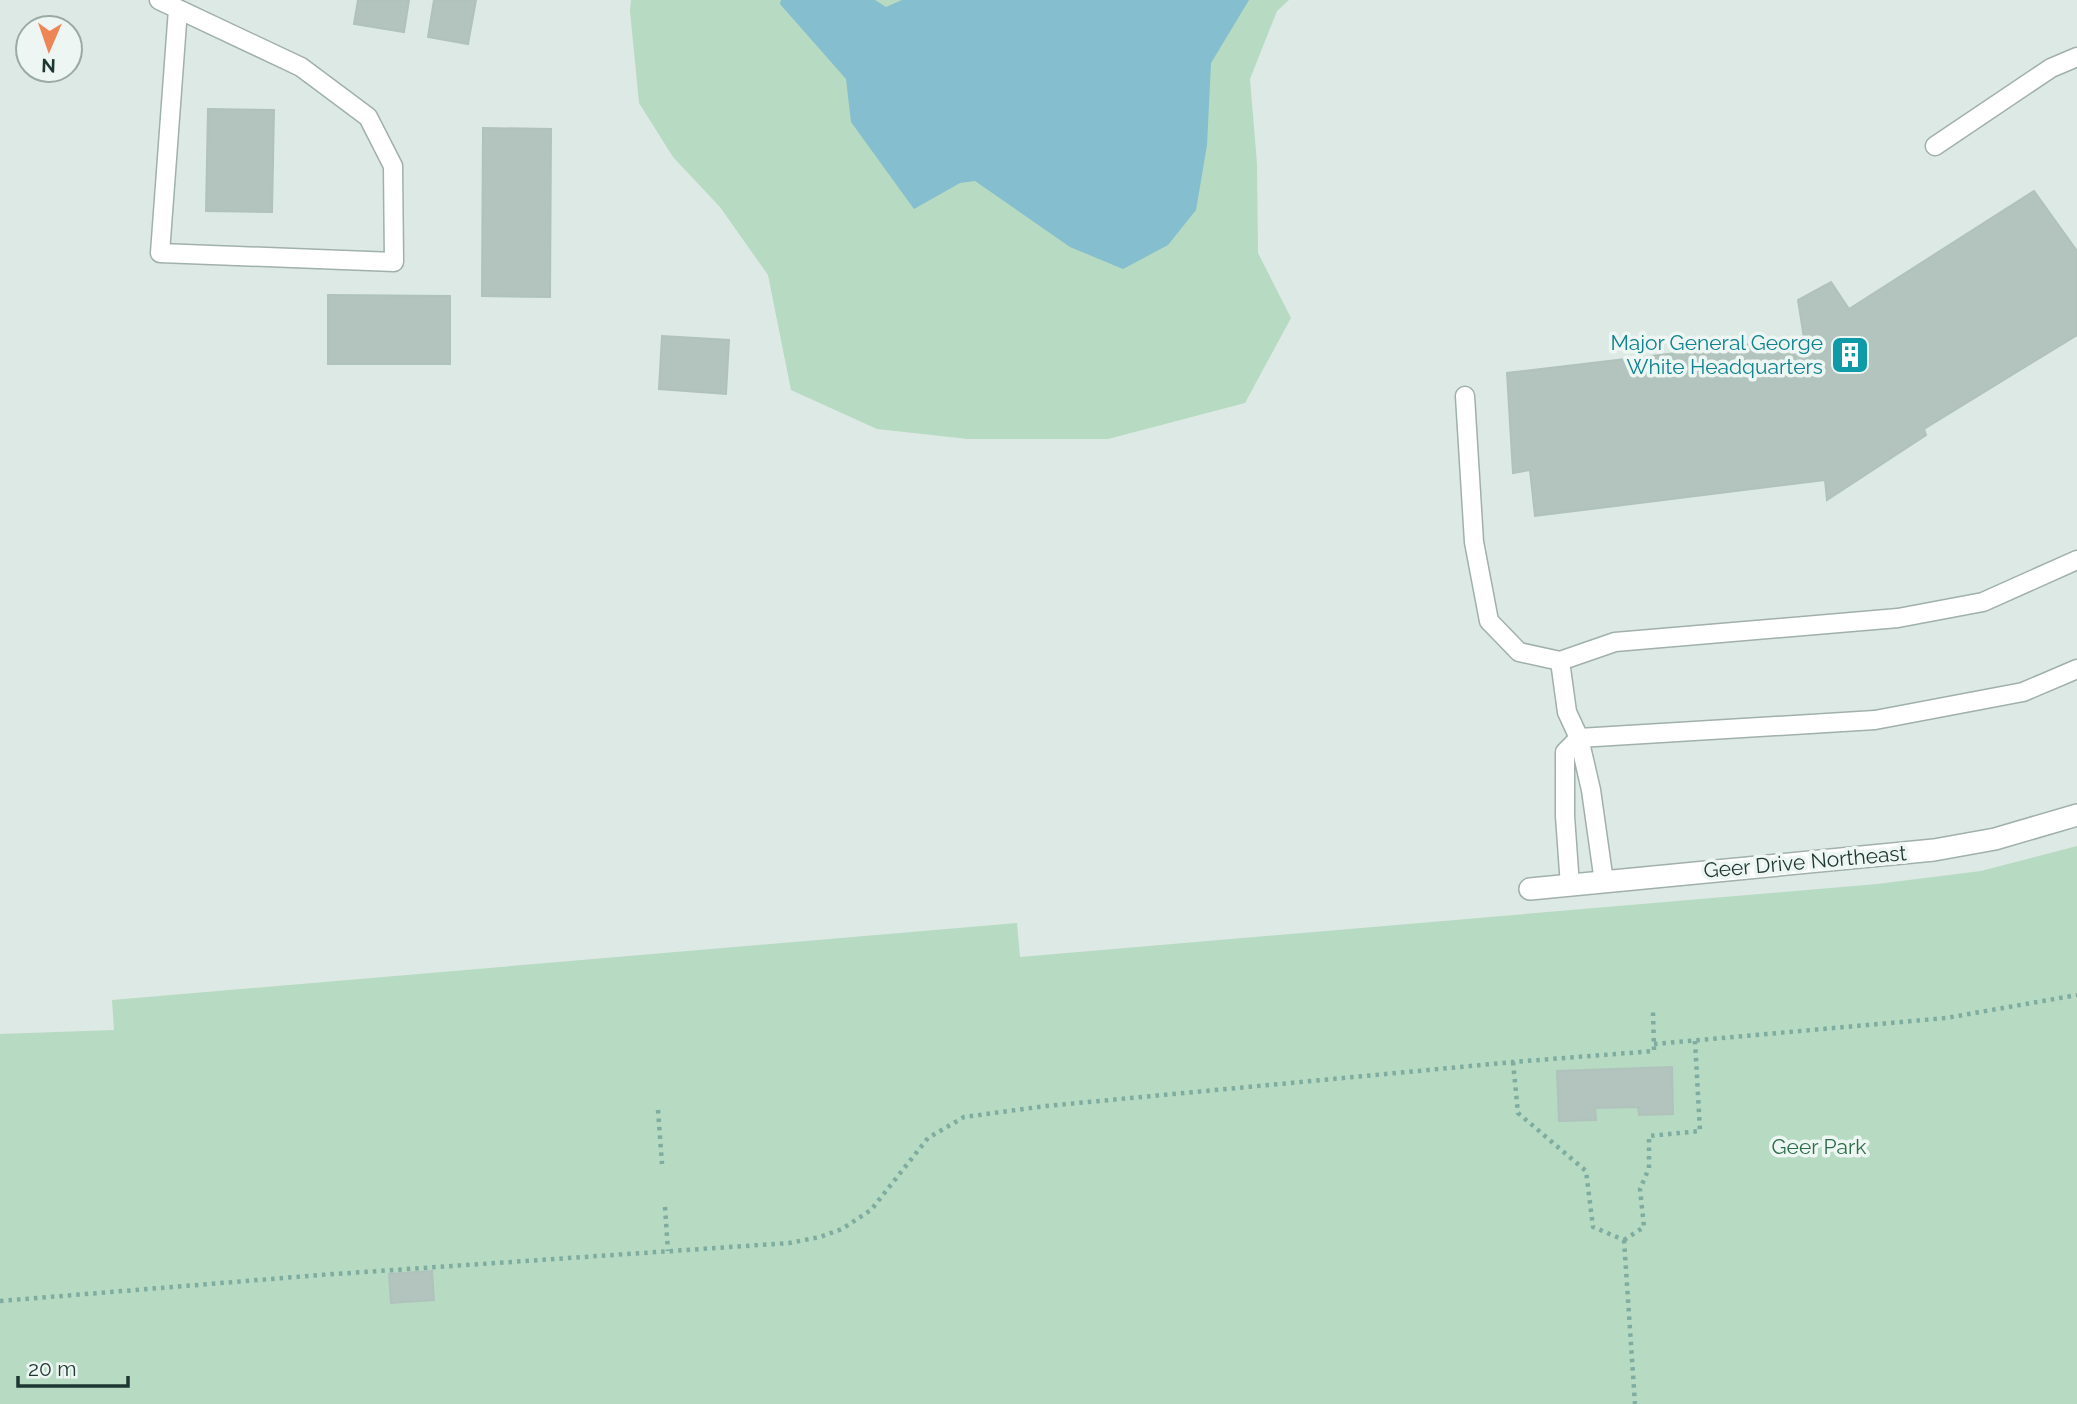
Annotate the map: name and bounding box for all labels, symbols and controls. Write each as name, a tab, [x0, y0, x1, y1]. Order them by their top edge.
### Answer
north arrow	[14, 14, 84, 84]
text: N	[41, 55, 56, 77]
place label: Major General George White Headquarters	[1610, 330, 1823, 379]
building icon: Major General George White Headquarters	[1829, 334, 1871, 376]
street label: Geer Drive Northeast	[1702, 840, 1907, 883]
park label: Geer Park	[1772, 1134, 1866, 1159]
scale bar	[18, 1344, 128, 1388]
text: 20 m	[28, 1356, 76, 1381]

